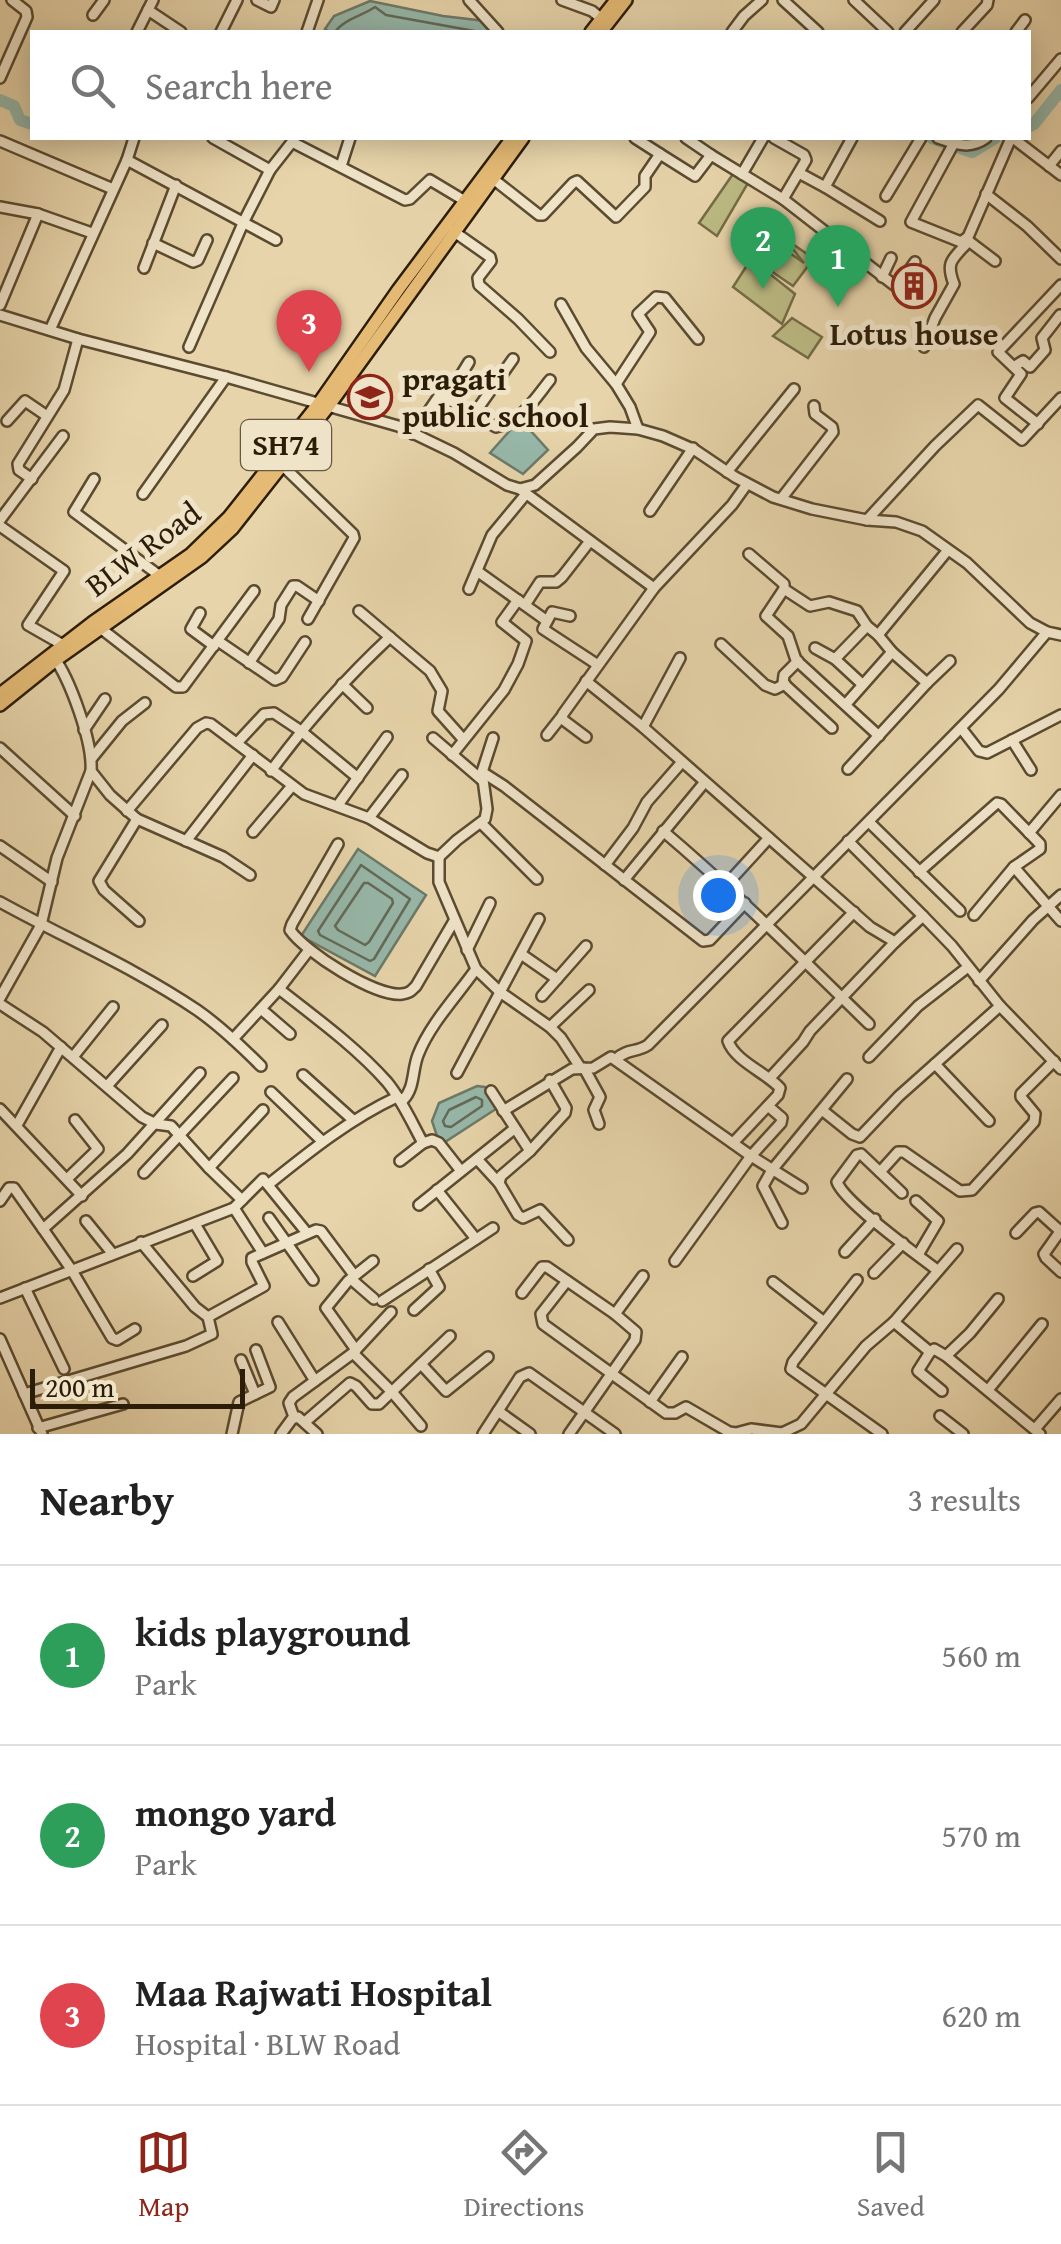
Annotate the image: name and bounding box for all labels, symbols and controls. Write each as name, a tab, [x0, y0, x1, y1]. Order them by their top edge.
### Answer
search box	[30, 30, 1031, 140]
text: Search here	[145, 57, 333, 113]
icon: search	[65, 58, 120, 113]
pin: 2	[730, 206, 796, 289]
pin: 1	[806, 224, 870, 307]
building icon: Lotus house	[891, 263, 937, 309]
pin: 3	[276, 290, 342, 372]
place label: Lotus house	[830, 310, 998, 357]
place label: pragati public school	[402, 355, 589, 439]
school or university icon: pragati public school	[347, 374, 393, 420]
road number: SH74	[241, 420, 331, 470]
street label: BLW Road	[75, 490, 210, 608]
your location	[693, 870, 744, 921]
scale bar	[30, 1364, 245, 1408]
text: 200 m	[45, 1366, 114, 1407]
text: Nearby	[40, 1469, 174, 1530]
text: 3 results	[908, 1476, 1021, 1523]
text: kids playground	[135, 1604, 410, 1660]
text: 1	[64, 1632, 81, 1679]
text: 560 m	[942, 1632, 1021, 1679]
text: Park	[135, 1660, 197, 1707]
text: mongo yard	[135, 1784, 336, 1840]
text: 2	[64, 1812, 81, 1859]
text: 570 m	[942, 1812, 1021, 1859]
text: Park	[135, 1840, 197, 1887]
text: Maa Rajwati Hospital	[135, 1964, 492, 2020]
text: 3	[64, 1992, 81, 2039]
text: 620 m	[942, 1992, 1021, 2039]
text: Hospital · BLW Road	[135, 2020, 400, 2067]
tab: Map	[136, 2125, 191, 2226]
tab: Directions	[464, 2125, 584, 2226]
tab: Saved	[857, 2125, 925, 2226]

